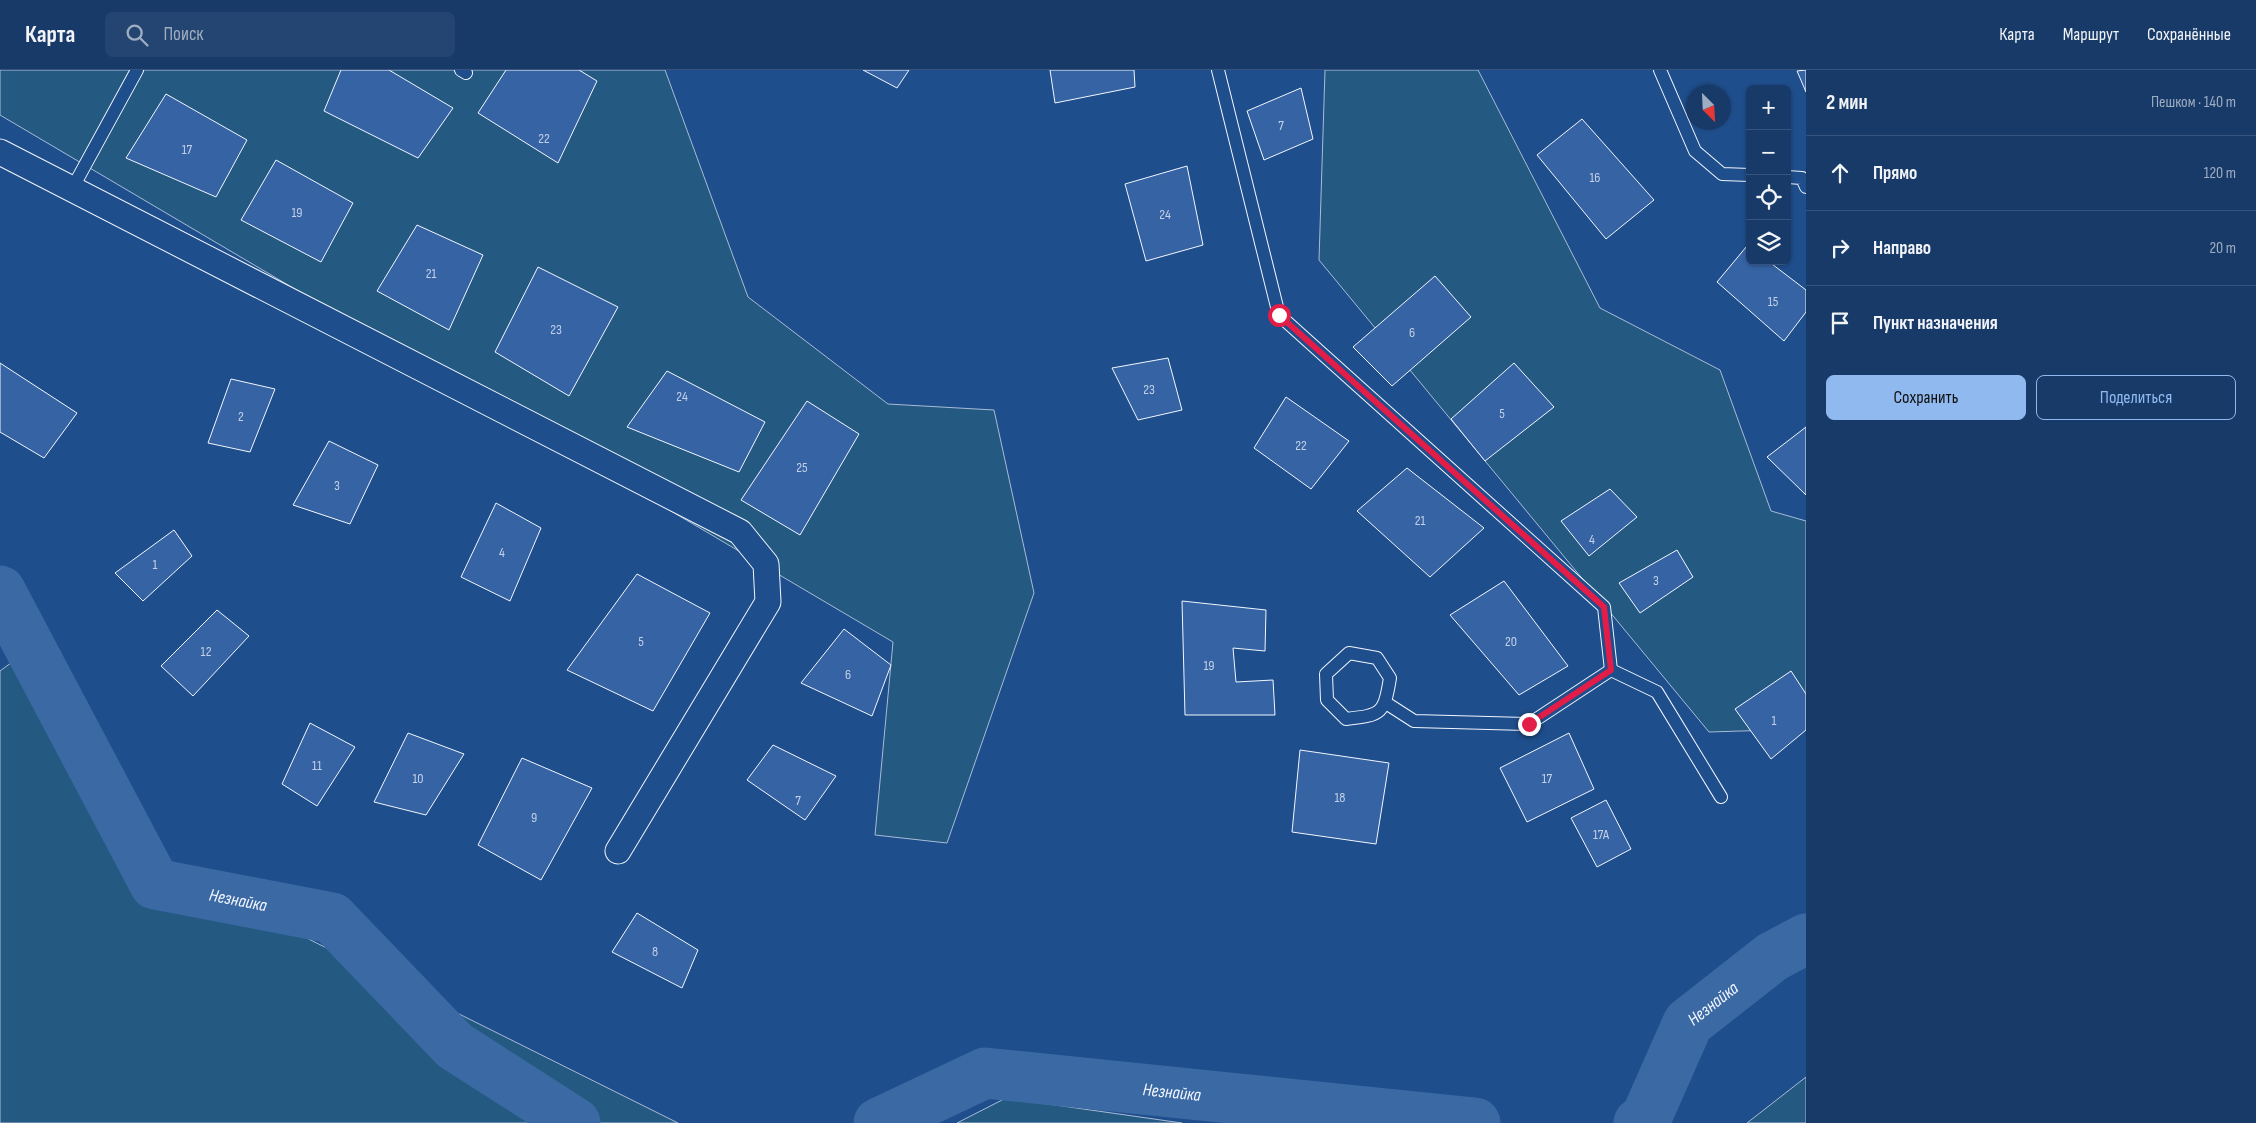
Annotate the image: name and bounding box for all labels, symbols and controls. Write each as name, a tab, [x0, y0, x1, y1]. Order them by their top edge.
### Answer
search box	[105, 12, 455, 57]
text: Карта	[25, 20, 75, 49]
icon: search	[123, 21, 151, 49]
text: Поиск	[163, 23, 204, 46]
text: Карта	[1999, 24, 2035, 45]
text: Маршрут	[2063, 24, 2119, 45]
text: Сохранённые	[2147, 24, 2231, 45]
north arrow	[1686, 85, 1731, 130]
map controls	[1746, 85, 1791, 265]
button: +	[1746, 85, 1791, 130]
text: 2 мин	[1826, 90, 1868, 115]
text: Пешком · 140 m	[2151, 93, 2236, 112]
house number: 7	[1278, 117, 1284, 134]
house number: 22	[538, 130, 550, 147]
button: −	[1746, 130, 1791, 175]
house number: 17	[182, 141, 193, 158]
icon: ahead	[1826, 159, 1854, 187]
text: Прямо	[1873, 162, 1917, 185]
text: 120 m	[2204, 164, 2236, 183]
house number: 16	[1589, 169, 1601, 186]
button: locate	[1746, 175, 1791, 220]
house number: 19	[291, 204, 303, 221]
house number: 24	[1159, 206, 1171, 223]
button: layers	[1746, 220, 1791, 265]
icon: right	[1826, 234, 1854, 262]
text: Направо	[1873, 237, 1931, 260]
text: 20 m	[2209, 239, 2236, 258]
house number: 21	[426, 265, 436, 282]
house number: 15	[1768, 293, 1779, 310]
route start	[1268, 304, 1291, 327]
icon: arrive	[1826, 309, 1854, 337]
text: Пункт назначения	[1873, 312, 1998, 335]
house number: 23	[550, 321, 562, 338]
house number: 6	[1409, 324, 1415, 341]
button: Сохранить	[1826, 375, 2026, 420]
button: Поделиться	[2036, 375, 2236, 420]
house number: 23	[1143, 381, 1155, 398]
house number: 24	[676, 388, 688, 405]
house number: 5	[1499, 405, 1505, 422]
house number: 2	[238, 408, 244, 425]
house number: 22	[1295, 437, 1307, 454]
house number: 25	[796, 459, 808, 476]
house number: 3	[334, 477, 340, 494]
house number: 21	[1415, 512, 1425, 529]
house number: 4	[1589, 531, 1595, 548]
house number: 4	[499, 544, 505, 561]
house number: 1	[153, 556, 158, 573]
house number: 3	[1653, 572, 1659, 589]
house number: 5	[638, 633, 644, 650]
house number: 20	[1505, 633, 1517, 650]
house number: 12	[201, 643, 212, 660]
house number: 19	[1203, 657, 1215, 674]
house number: 6	[845, 666, 851, 683]
house number: 1	[1772, 712, 1777, 729]
route end	[1518, 713, 1541, 736]
house number: 11	[312, 757, 322, 774]
house number: 10	[412, 770, 424, 787]
house number: 17	[1542, 770, 1553, 787]
house number: 18	[1334, 789, 1346, 806]
house number: 7	[795, 792, 801, 809]
house number: 9	[531, 809, 537, 826]
house number: 17А	[1593, 826, 1610, 843]
water label: Незнайка	[207, 885, 269, 916]
house number: 8	[652, 943, 658, 960]
water label: Незнайка	[1684, 977, 1743, 1030]
water label: Незнайка	[1142, 1079, 1203, 1106]

